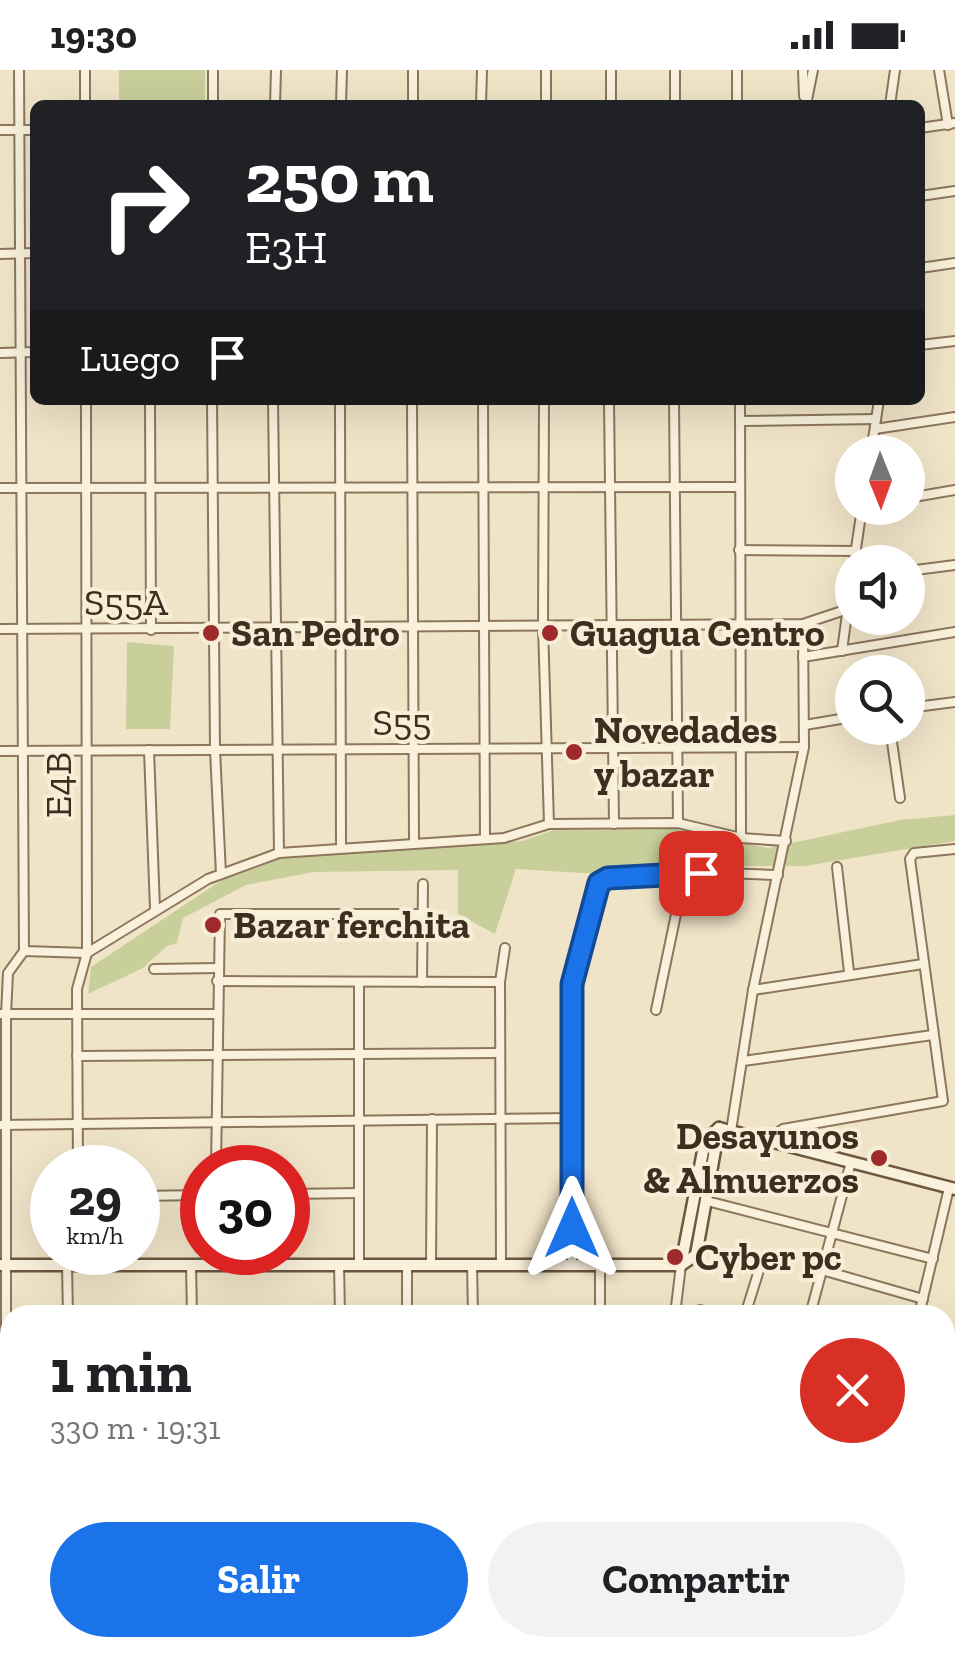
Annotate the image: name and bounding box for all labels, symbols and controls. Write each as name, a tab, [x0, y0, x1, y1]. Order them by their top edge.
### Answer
text: 19:30	[50, 12, 137, 58]
text: 250 m	[245, 136, 434, 220]
icon: right	[80, 140, 210, 270]
text: E3H	[245, 221, 327, 275]
icon: arrive	[200, 330, 255, 385]
text: Luego	[80, 335, 180, 381]
north arrow	[835, 435, 925, 525]
map controls	[835, 435, 925, 745]
button: sound	[835, 545, 925, 635]
street label: S55A	[84, 579, 168, 625]
place label: San Pedro	[231, 610, 400, 656]
place label: Guagua Centro	[570, 610, 825, 656]
marker: San Pedro	[200, 622, 222, 644]
marker: Guagua Centro	[539, 622, 561, 644]
button: search	[835, 655, 925, 745]
street label: S55	[372, 699, 432, 745]
place label: Novedades y bazar	[594, 707, 777, 797]
marker: Novedades y bazar	[563, 741, 585, 763]
street label: E4B	[35, 752, 81, 818]
pin	[659, 831, 744, 916]
icon: arrive	[674, 846, 729, 901]
place label: Bazar ferchita	[233, 902, 470, 948]
marker: Bazar ferchita	[202, 914, 224, 936]
place label: Desayunos & Almuerzos	[643, 1113, 859, 1203]
speed limit sign: 30	[180, 1145, 310, 1275]
marker: Desayunos & Almuerzos	[868, 1147, 890, 1169]
text: 29	[68, 1168, 122, 1228]
position arrow	[520, 1176, 624, 1280]
text: km/h	[66, 1220, 124, 1250]
place label: Cyber pc	[695, 1234, 842, 1280]
marker: Cyber pc	[664, 1246, 686, 1268]
text: 1 min	[50, 1335, 192, 1407]
button: close	[800, 1338, 905, 1443]
text: 330 m · 19:31	[50, 1409, 221, 1447]
button: Salir	[50, 1522, 468, 1637]
button: Compartir	[488, 1522, 905, 1637]

